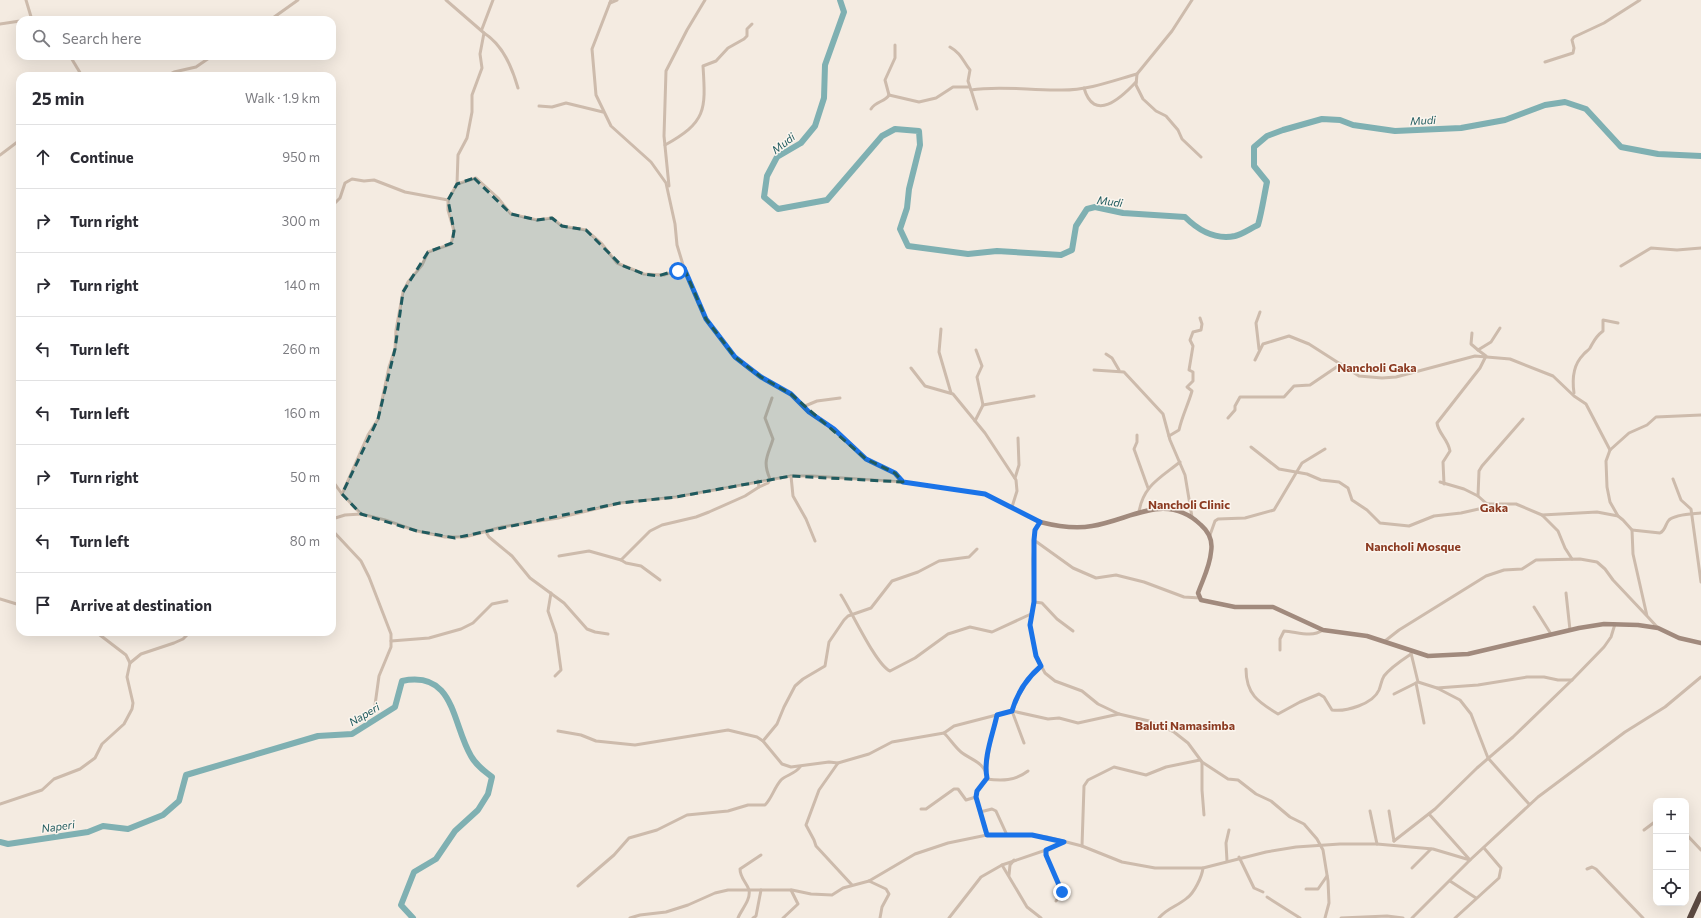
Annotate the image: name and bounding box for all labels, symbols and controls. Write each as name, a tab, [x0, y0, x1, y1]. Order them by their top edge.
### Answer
search box	[16, 16, 336, 60]
icon: search	[30, 27, 52, 49]
text: Search here	[62, 29, 141, 47]
text: 25 min	[32, 88, 84, 109]
text: Walk · 1.9 km	[245, 90, 320, 106]
water label: Mudi	[1410, 113, 1437, 127]
water label: Mudi	[769, 129, 798, 156]
icon: ahead	[32, 146, 54, 168]
text: Continue	[70, 148, 134, 166]
text: 950 m	[282, 149, 320, 165]
water label: Mudi	[1096, 193, 1125, 209]
icon: right	[32, 210, 54, 232]
text: Turn right	[70, 212, 139, 230]
text: 300 m	[282, 213, 320, 229]
route start	[669, 262, 687, 280]
icon: right	[32, 274, 54, 296]
text: Turn right	[70, 276, 139, 294]
text: 140 m	[284, 277, 320, 293]
icon: left	[32, 338, 54, 360]
text: Turn left	[70, 340, 129, 358]
text: 260 m	[283, 341, 320, 357]
district label: Nancholi Gaka	[1337, 360, 1417, 374]
icon: left	[32, 402, 54, 424]
text: Turn left	[70, 404, 129, 422]
text: 160 m	[284, 405, 320, 421]
icon: right	[32, 466, 54, 488]
text: Turn right	[70, 468, 139, 486]
text: 50 m	[290, 469, 320, 485]
district label: Nancholi Clinic	[1148, 497, 1230, 511]
district label: Gaka	[1480, 500, 1508, 514]
icon: left	[32, 530, 54, 552]
text: Turn left	[70, 532, 129, 550]
text: 80 m	[290, 533, 320, 549]
district label: Nancholi Mosque	[1365, 539, 1461, 553]
icon: arrive	[32, 594, 54, 616]
text: Arrive at destination	[70, 596, 212, 614]
water label: Naperi	[346, 699, 383, 728]
district label: Baluti Namasimba	[1135, 718, 1235, 732]
map controls	[1653, 798, 1689, 906]
button: +	[1653, 798, 1689, 834]
water label: Naperi	[40, 817, 77, 835]
button: −	[1653, 834, 1689, 870]
button: locate	[1653, 870, 1689, 906]
route end	[1053, 883, 1071, 901]

